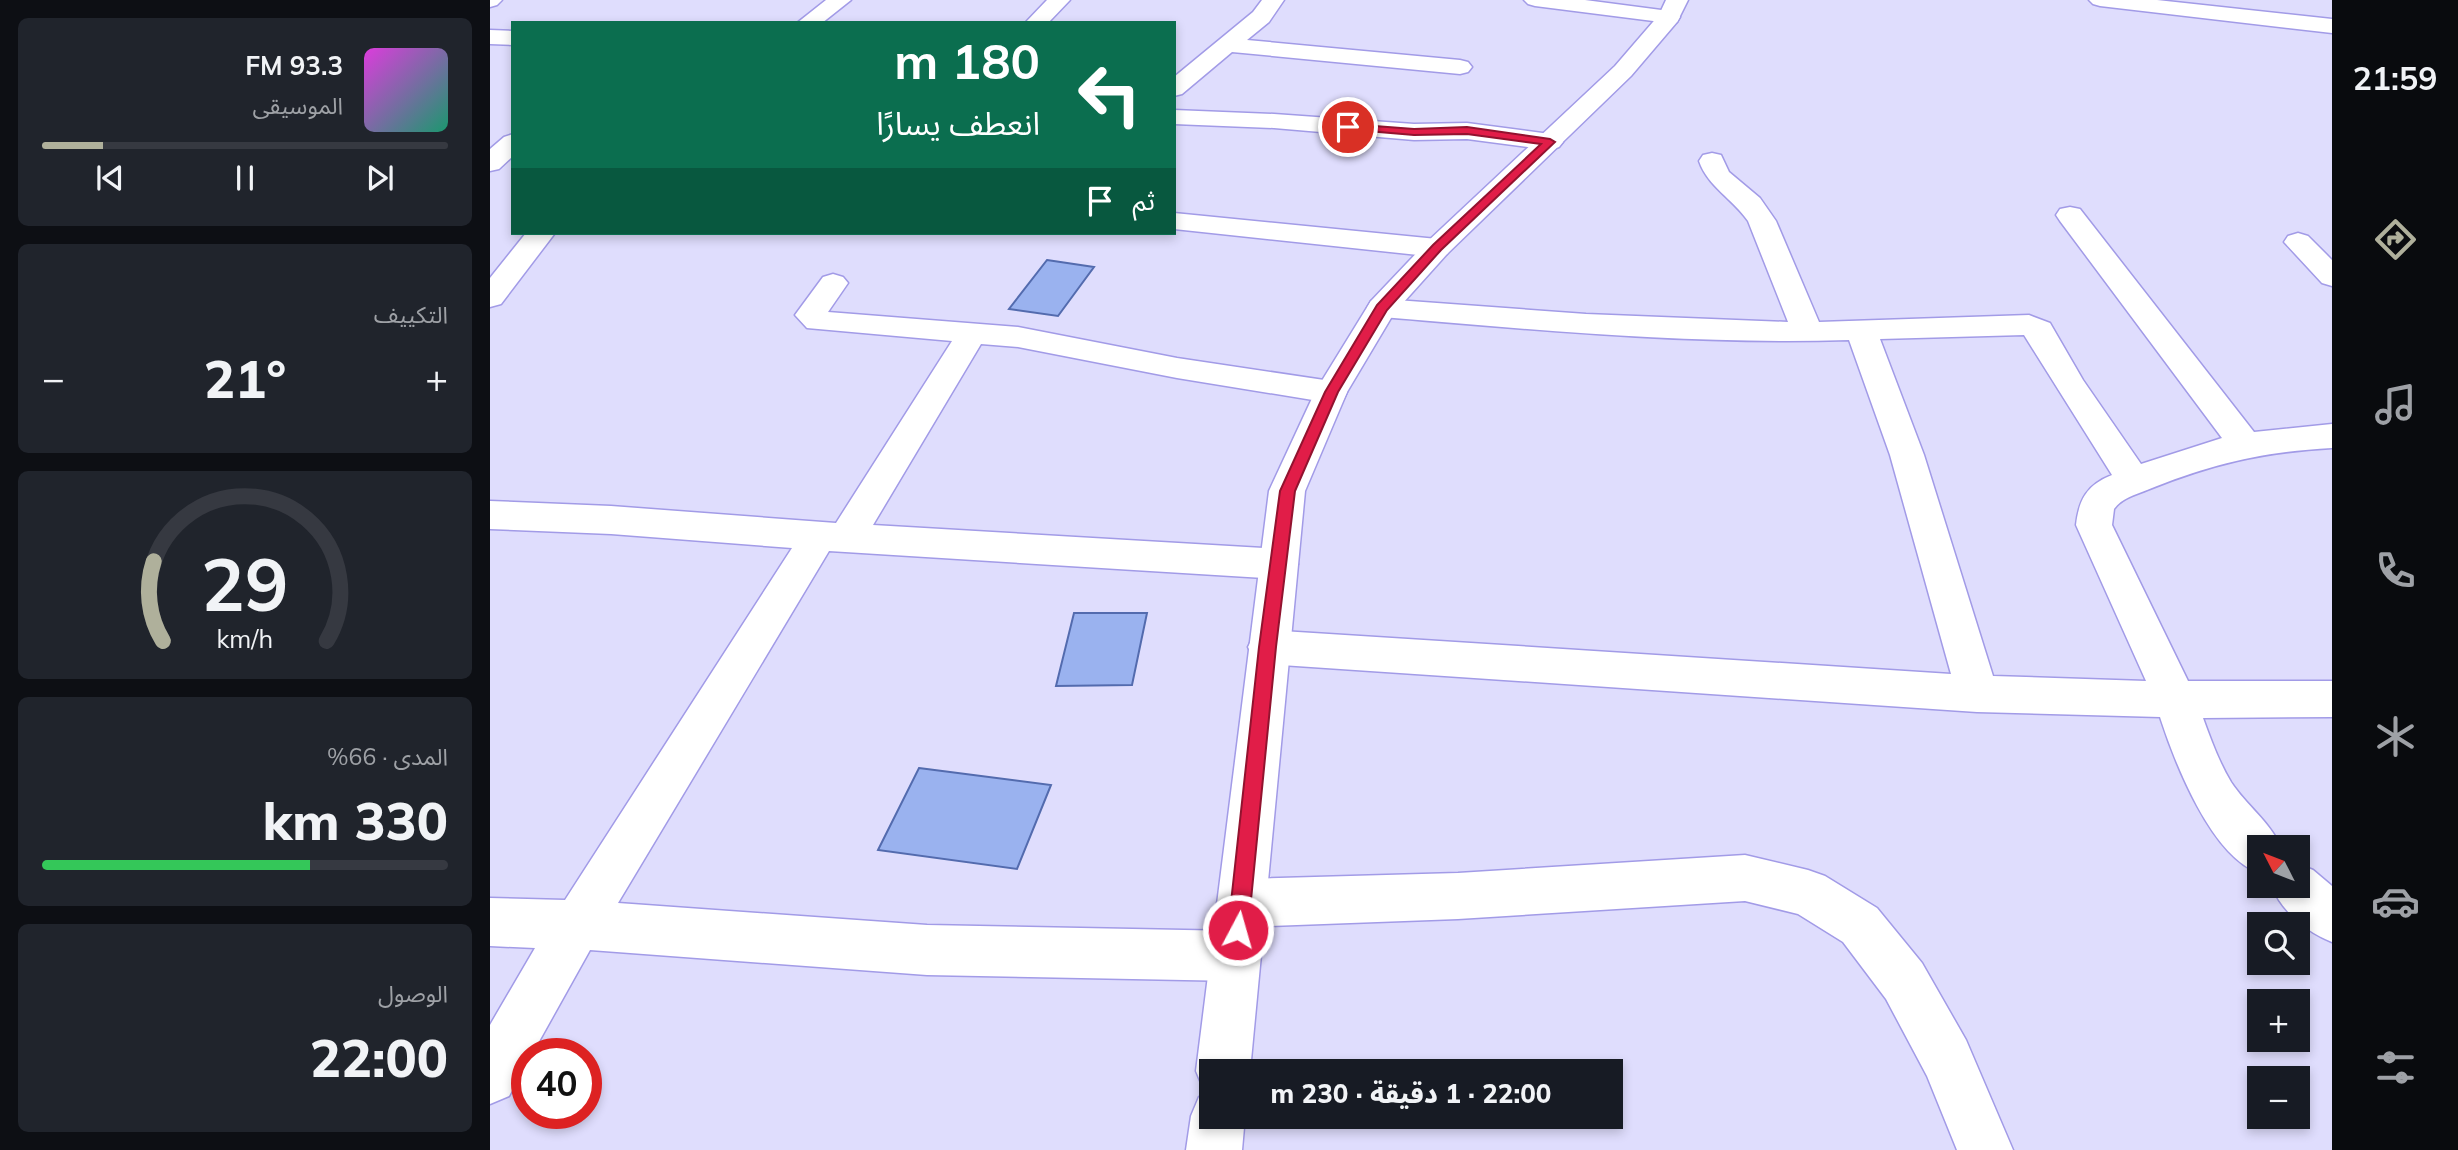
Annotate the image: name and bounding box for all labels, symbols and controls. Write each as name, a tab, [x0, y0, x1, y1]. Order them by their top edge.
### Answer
text: 180 m	[894, 30, 1040, 91]
text: 93.3 FM	[245, 49, 343, 82]
icon: left	[1064, 49, 1155, 140]
text: 21:59	[2353, 58, 2437, 98]
text: الموسيقى	[252, 91, 343, 120]
pin	[1318, 97, 1378, 157]
text: انعطف يسارًا	[876, 103, 1040, 143]
icon: arrive	[1329, 108, 1367, 146]
icon: previous	[91, 159, 129, 197]
icon: pause	[226, 159, 264, 197]
icon: next	[361, 159, 399, 197]
icon: arrive	[1081, 182, 1119, 220]
text: ثم	[1133, 184, 1155, 217]
icon: directions	[2371, 215, 2420, 264]
text: التكييف	[374, 300, 448, 329]
text: 21°	[204, 346, 286, 411]
text: −	[42, 354, 65, 402]
text: +	[425, 354, 448, 402]
icon: music	[2371, 380, 2420, 429]
text: 29	[201, 538, 289, 629]
icon: phone	[2371, 546, 2420, 595]
text: km/h	[217, 623, 273, 654]
icon: climate	[2371, 712, 2420, 761]
text: المدى · 66%	[327, 742, 448, 771]
text: 330 km	[262, 788, 448, 853]
north arrow	[2247, 835, 2310, 898]
map controls	[2247, 835, 2310, 1129]
icon: car	[2371, 877, 2420, 926]
position arrow	[1201, 893, 1275, 967]
button: search	[2247, 912, 2310, 975]
text: الوصول	[378, 979, 448, 1008]
button: +	[2247, 989, 2310, 1052]
text: 22:00	[310, 1025, 448, 1090]
speed limit sign: 40	[511, 1038, 602, 1129]
icon: filters	[2371, 1043, 2420, 1092]
button: −	[2247, 1066, 2310, 1129]
text: 22:00 · 1 دقيقة · 230 m	[1271, 1077, 1551, 1110]

